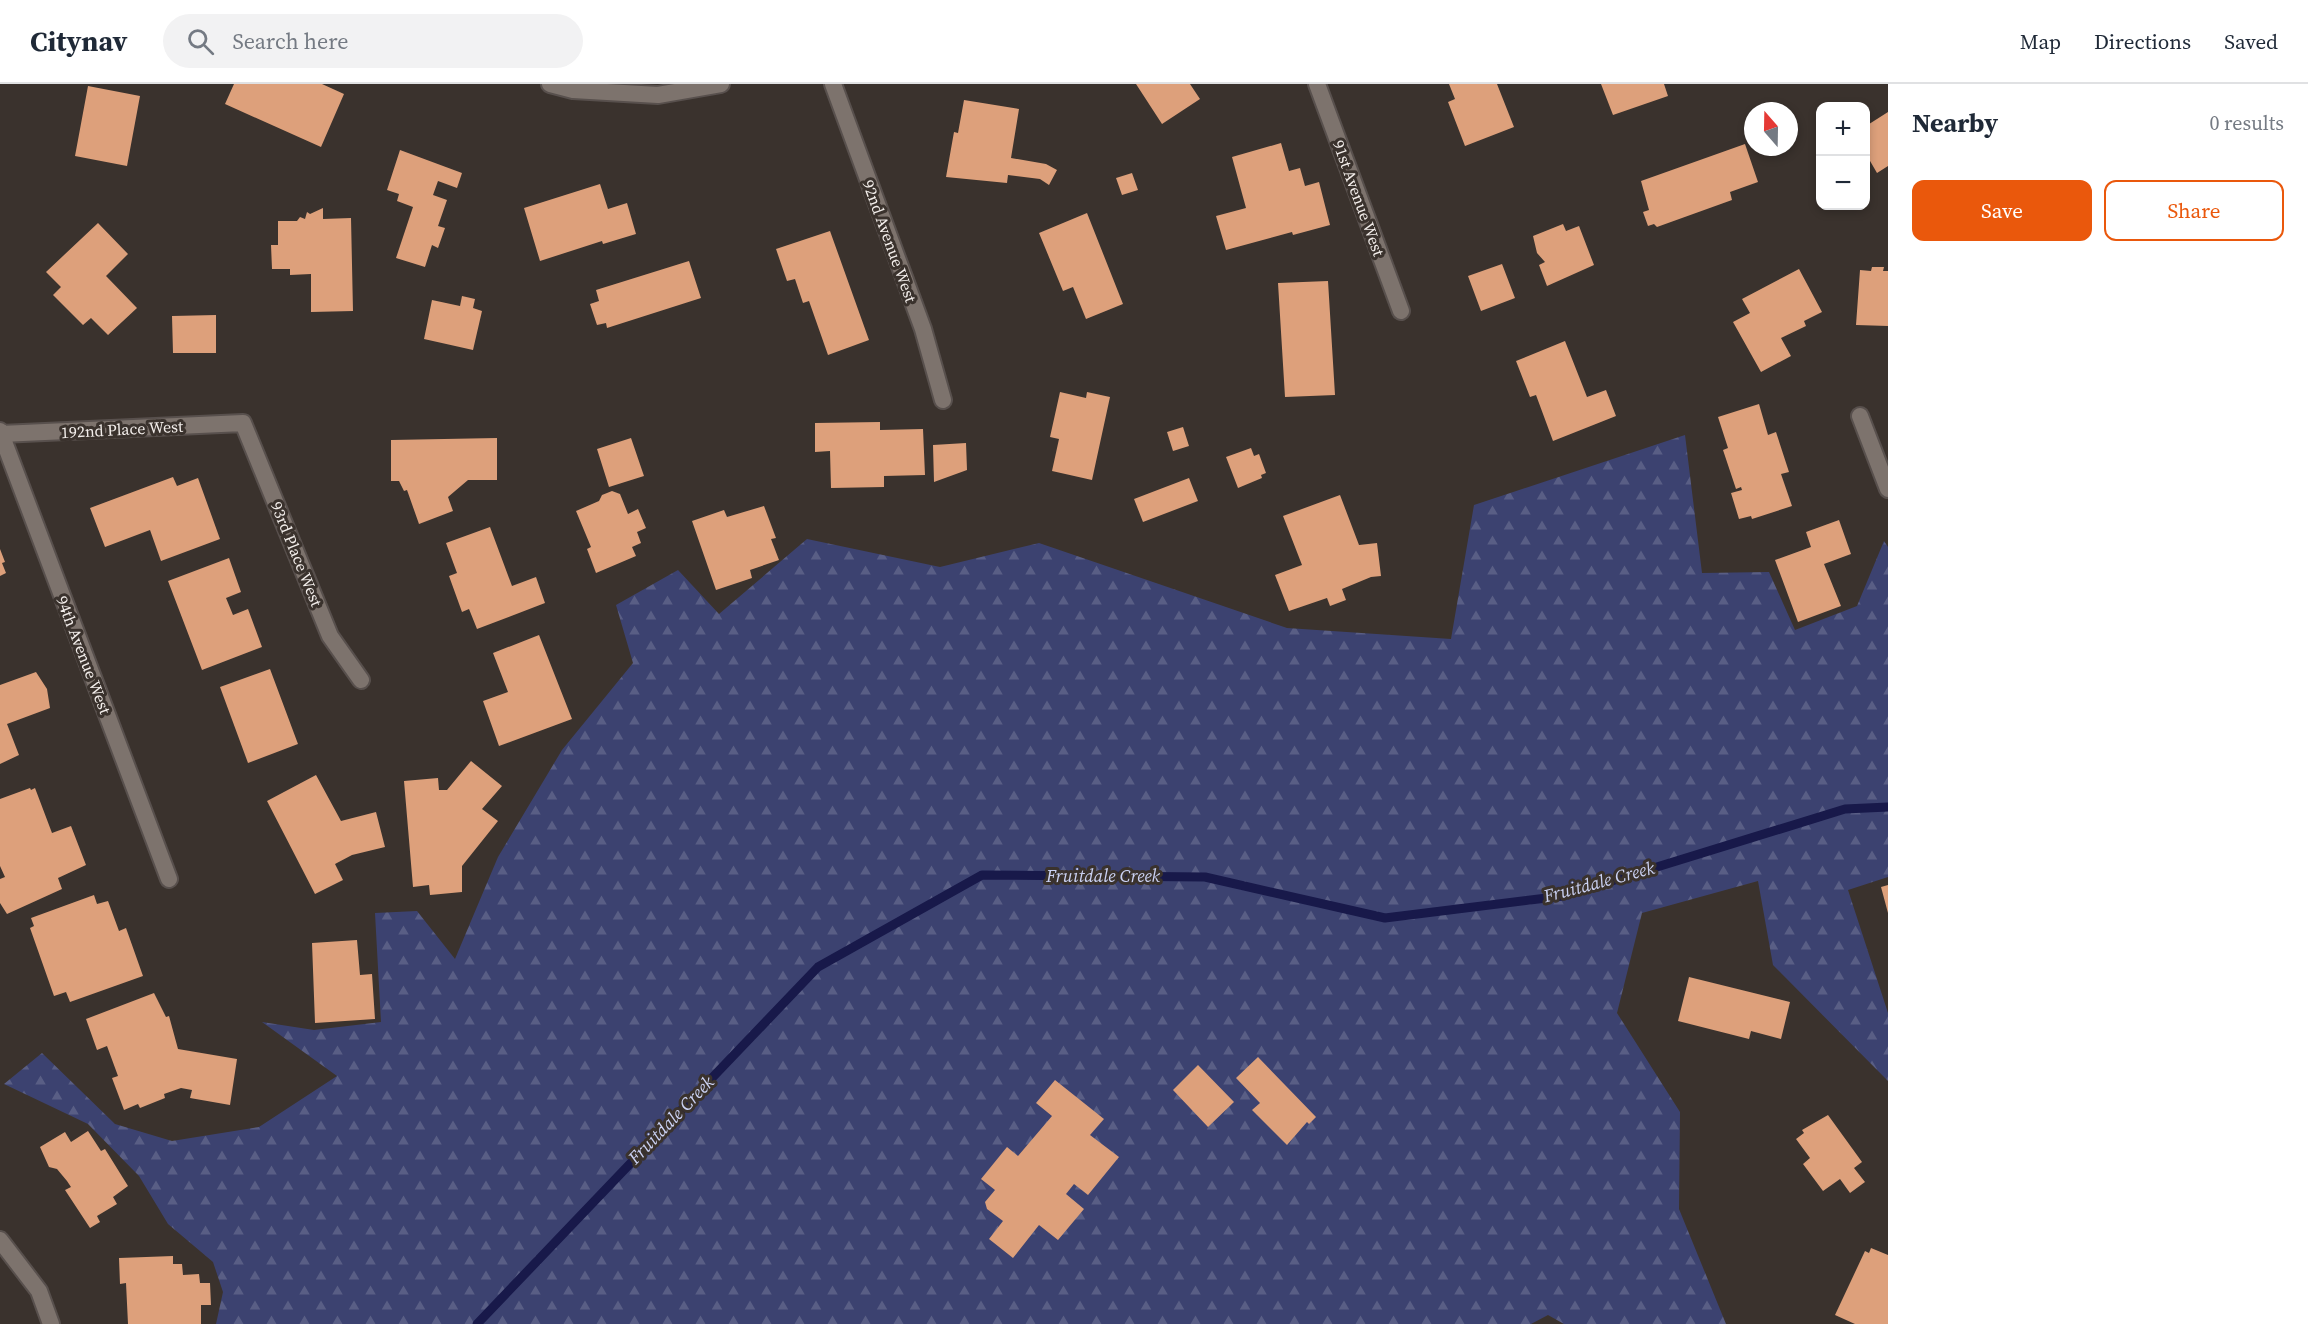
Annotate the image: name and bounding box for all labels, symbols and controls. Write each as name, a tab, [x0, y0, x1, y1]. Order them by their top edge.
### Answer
search box	[163, 14, 583, 68]
text: Citynav	[30, 22, 127, 60]
icon: search	[184, 25, 217, 58]
text: Search here	[232, 26, 349, 56]
text: Map	[2020, 27, 2061, 56]
text: Directions	[2094, 27, 2191, 56]
text: Saved	[2224, 27, 2278, 56]
north arrow	[1744, 102, 1798, 156]
map controls	[1816, 102, 1870, 210]
button: +	[1816, 102, 1870, 156]
text: Nearby	[1912, 105, 1998, 141]
text: 0 results	[2209, 109, 2284, 137]
street label: 91st Avenue West	[1328, 137, 1391, 260]
button: −	[1816, 156, 1870, 210]
street label: 92nd Avenue West	[858, 177, 923, 306]
button: Save	[1912, 180, 2092, 241]
button: Share	[2104, 180, 2284, 241]
street label: 192nd Place West	[60, 415, 185, 443]
street label: 93rd Place West	[266, 498, 328, 610]
street label: 94th Avenue West	[51, 593, 117, 718]
water label: Fruitdale Creek	[1539, 855, 1658, 909]
water label: Fruitdale Creek	[1045, 863, 1161, 888]
water label: Fruitdale Creek	[621, 1070, 720, 1170]

